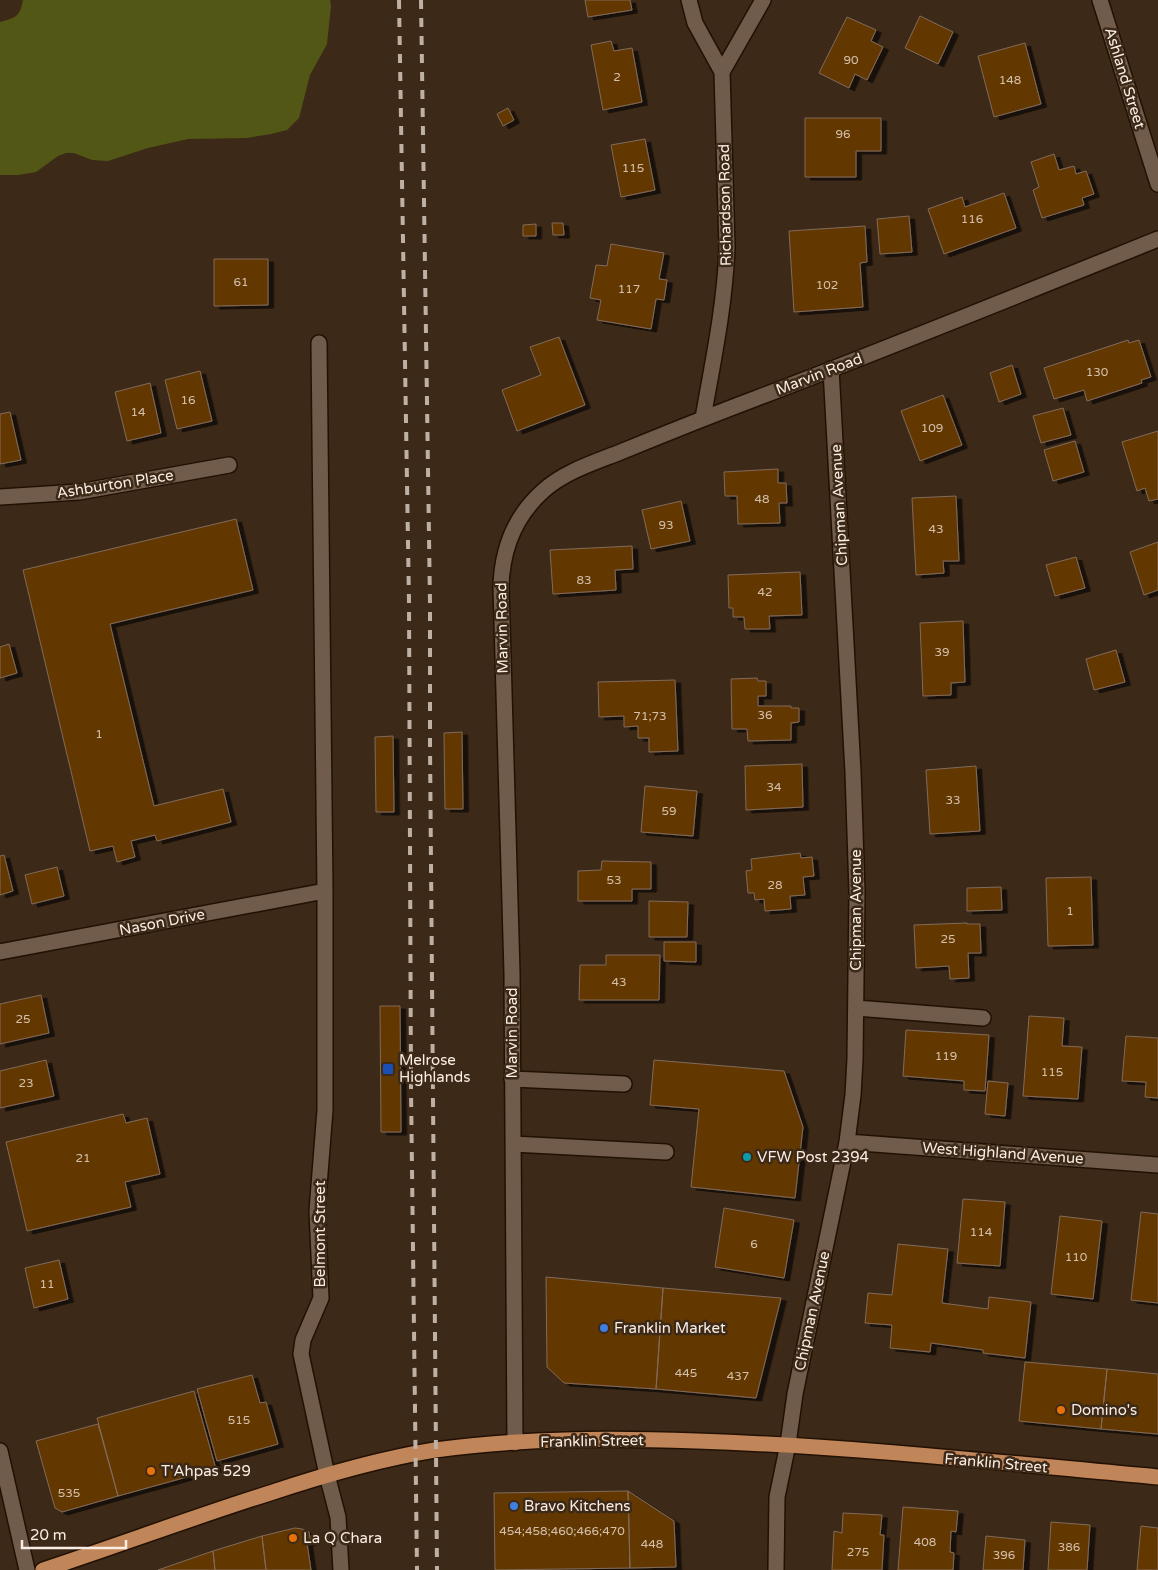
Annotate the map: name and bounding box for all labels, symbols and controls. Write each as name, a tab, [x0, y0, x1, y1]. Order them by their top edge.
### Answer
street label: Ashland Street	[1101, 25, 1149, 131]
house number: 90	[843, 53, 859, 67]
house number: 2	[613, 70, 621, 84]
house number: 148	[999, 73, 1021, 87]
house number: 96	[835, 127, 851, 141]
street label: Richardson Road	[715, 144, 735, 266]
house number: 115	[622, 161, 644, 175]
house number: 116	[961, 212, 983, 226]
house number: 61	[233, 275, 249, 289]
house number: 102	[816, 278, 838, 292]
house number: 117	[618, 282, 640, 296]
street label: Marvin Road	[773, 349, 865, 399]
house number: 130	[1086, 365, 1109, 379]
house number: 16	[180, 393, 196, 407]
house number: 14	[130, 405, 146, 419]
house number: 109	[921, 421, 943, 435]
street label: Chipman Avenue	[827, 444, 851, 566]
street label: Ashburton Place	[55, 466, 175, 502]
house number: 48	[754, 492, 770, 506]
house number: 93	[658, 518, 674, 532]
house number: 43	[928, 522, 944, 536]
house number: 83	[576, 573, 592, 587]
street label: Marvin Road	[492, 582, 512, 674]
house number: 42	[757, 585, 773, 599]
house number: 39	[934, 645, 950, 659]
house number: 36	[757, 708, 773, 722]
house number: 71;73	[633, 709, 667, 723]
house number: 1	[95, 727, 103, 741]
house number: 34	[766, 780, 782, 794]
house number: 33	[945, 793, 961, 807]
house number: 59	[661, 804, 677, 818]
street label: Chipman Avenue	[847, 849, 865, 971]
house number: 53	[606, 873, 622, 887]
house number: 28	[767, 878, 783, 892]
house number: 1	[1066, 904, 1074, 918]
street label: Nason Drive	[118, 905, 206, 939]
house number: 25	[940, 932, 956, 946]
house number: 43	[611, 975, 627, 989]
street label: Marvin Road	[503, 987, 521, 1079]
house number: 25	[15, 1012, 31, 1026]
house number: 119	[935, 1049, 957, 1063]
place label: Melrose Highlands	[399, 1051, 470, 1086]
marker: Melrose Highlands	[381, 1062, 395, 1076]
house number: 115	[1041, 1065, 1063, 1079]
house number: 23	[18, 1076, 34, 1090]
street label: West Highland Avenue	[922, 1138, 1084, 1168]
place label: VFW Post 2394	[757, 1148, 869, 1166]
house number: 21	[75, 1151, 91, 1165]
marker: VFW Post 2394	[741, 1151, 753, 1163]
street label: Belmont Street	[311, 1180, 329, 1287]
house number: 114	[970, 1225, 993, 1239]
house number: 6	[750, 1237, 758, 1251]
street label: Chipman Avenue	[791, 1250, 833, 1372]
house number: 110	[1065, 1250, 1088, 1264]
house number: 11	[39, 1277, 55, 1291]
place label: Franklin Market	[614, 1319, 726, 1337]
marker: Franklin Market	[598, 1322, 610, 1334]
house number: 445	[675, 1366, 697, 1380]
house number: 437	[727, 1369, 749, 1383]
place label: Domino's	[1071, 1401, 1137, 1419]
marker: Domino's	[1055, 1404, 1067, 1416]
house number: 515	[228, 1413, 250, 1427]
street label: Franklin Street	[540, 1431, 644, 1451]
street label: Franklin Street	[944, 1450, 1049, 1477]
place label: T'Ahpas 529	[161, 1462, 251, 1480]
marker: T'Ahpas 529	[145, 1465, 157, 1477]
house number: 535	[58, 1486, 80, 1500]
place label: Bravo Kitchens	[524, 1497, 631, 1515]
marker: Bravo Kitchens	[508, 1500, 520, 1512]
scale bar	[22, 1518, 126, 1550]
house number: 454;458;460;466;470	[499, 1524, 625, 1538]
text: 20 m	[30, 1526, 67, 1544]
place label: La Q Chara	[303, 1529, 382, 1547]
marker: La Q Chara	[287, 1532, 299, 1544]
house number: 408	[914, 1535, 936, 1549]
house number: 448	[641, 1537, 663, 1551]
house number: 386	[1058, 1540, 1080, 1554]
house number: 275	[847, 1545, 869, 1559]
house number: 396	[993, 1548, 1015, 1562]

